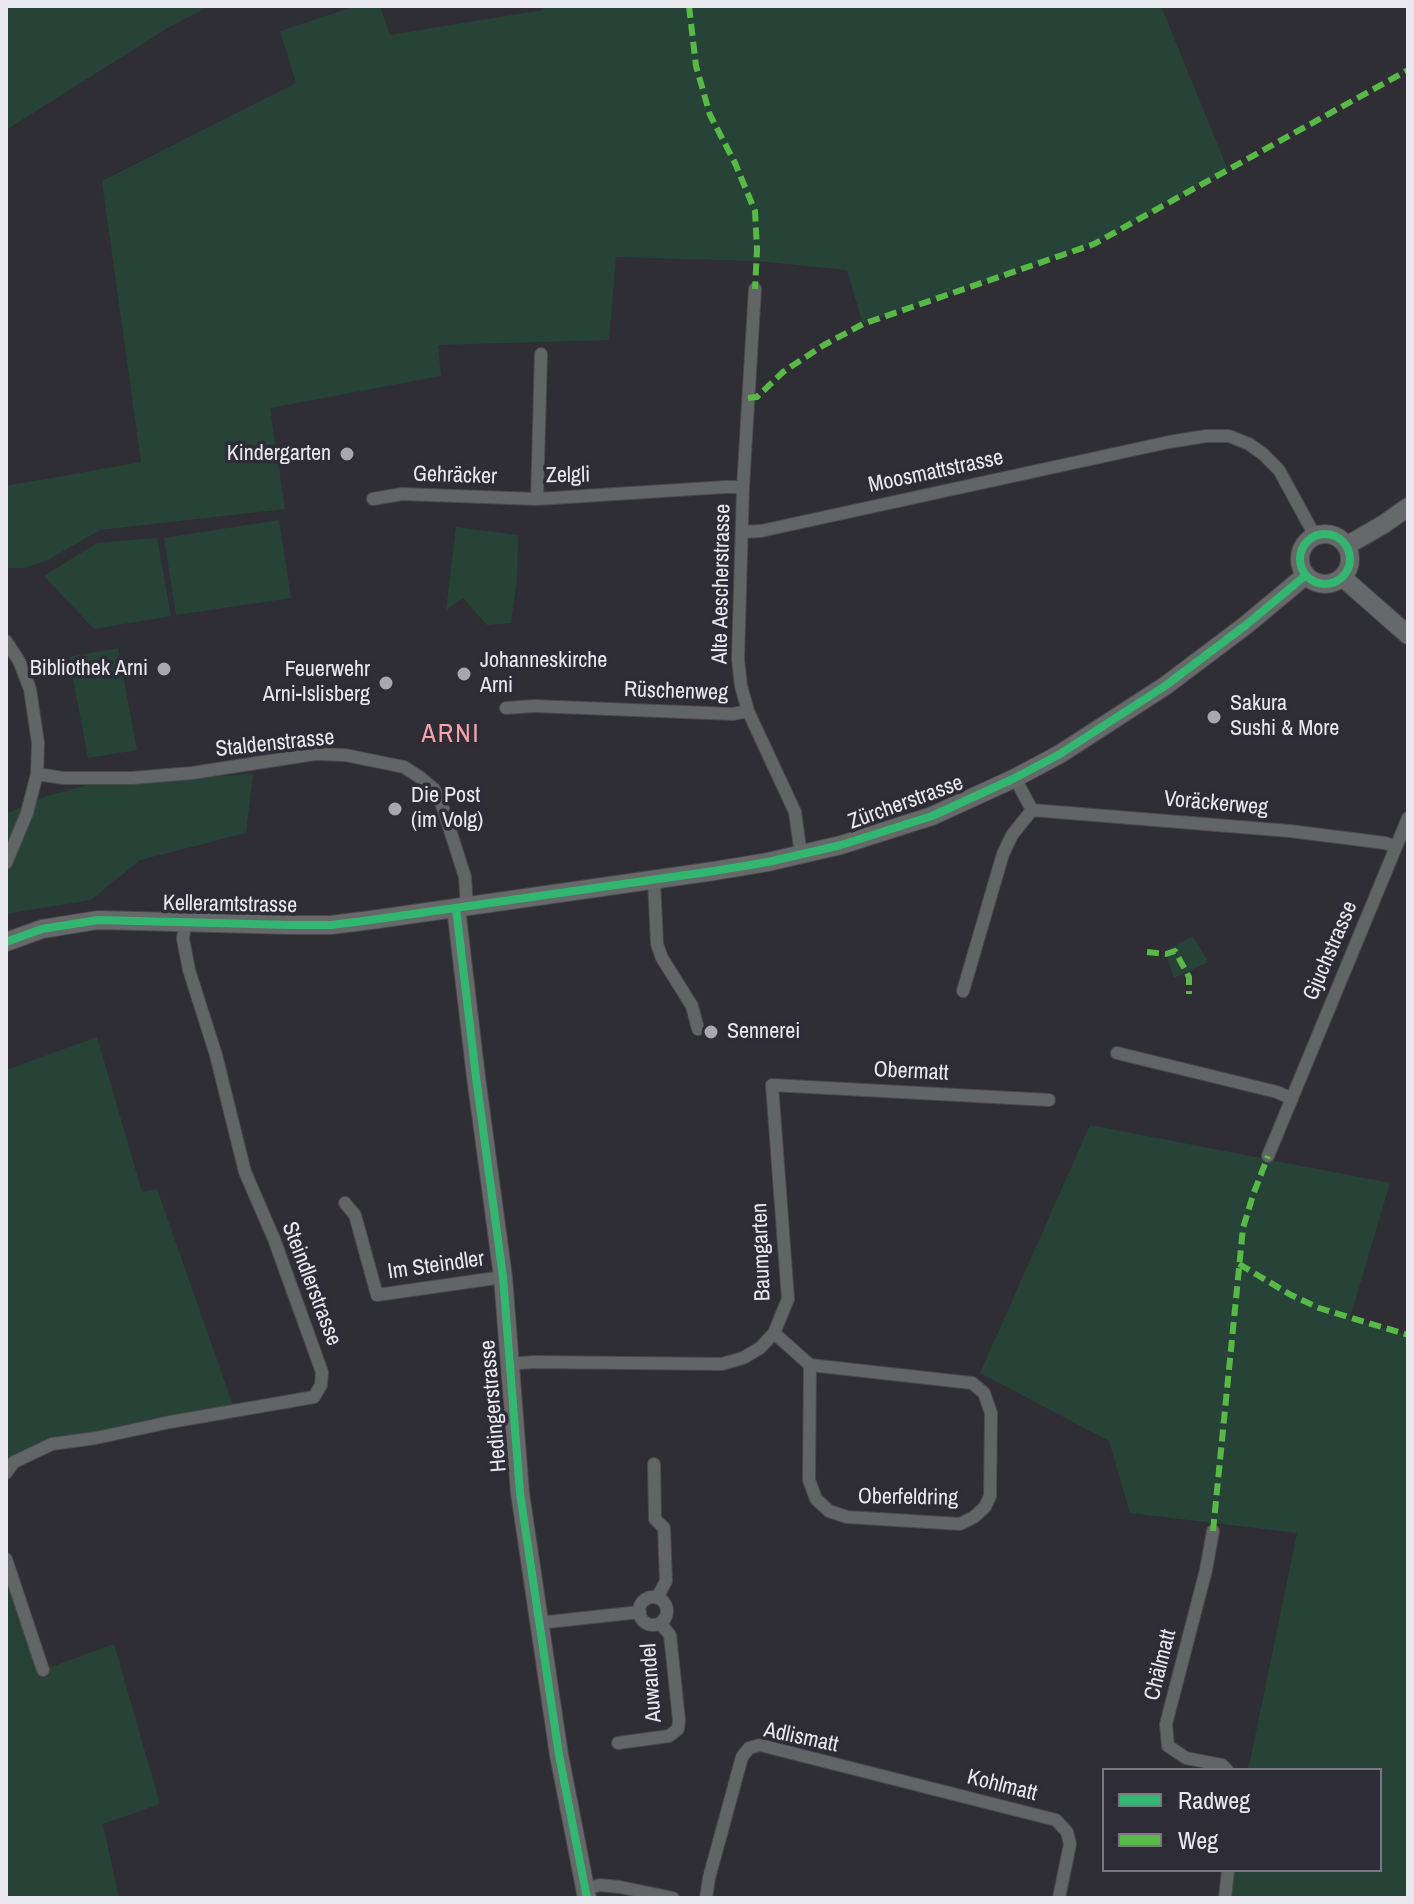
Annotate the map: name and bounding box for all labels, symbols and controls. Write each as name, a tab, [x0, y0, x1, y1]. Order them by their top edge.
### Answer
place label: Kindergarten	[227, 441, 331, 467]
marker: Kindergarten	[338, 445, 356, 463]
street label: Moosmattstrasse	[866, 445, 1006, 499]
street label: Gehräcker	[412, 461, 498, 491]
street label: Zelgli	[546, 462, 590, 490]
street label: Alte Aescherstrasse	[707, 504, 737, 664]
place label: Johanneskirche Arni	[480, 648, 607, 700]
place label: Bibliothek Arni	[30, 656, 148, 682]
place label: Feuerwehr Arni-Islisberg	[263, 657, 370, 708]
marker: Bibliothek Arni	[155, 660, 173, 678]
marker: Johanneskirche Arni	[455, 665, 473, 683]
marker: Feuerwehr Arni-Islisberg	[377, 674, 395, 692]
street label: Rüschenweg	[623, 677, 729, 707]
place label: Sakura Sushi & More	[1230, 691, 1339, 742]
marker: Sakura Sushi & More	[1205, 708, 1223, 726]
district label: ARNI	[422, 719, 480, 751]
street label: Staldenstrasse	[214, 725, 336, 763]
street label: Zürcherstrasse	[845, 770, 967, 836]
place label: Die Post (im Volg)	[411, 783, 483, 834]
street label: Voräckerweg	[1163, 786, 1269, 822]
marker: Die Post (im Volg)	[386, 800, 404, 818]
street label: Kelleramtstrasse	[163, 891, 297, 919]
street label: Gjuchstrasse	[1298, 897, 1364, 1005]
place label: Sennerei	[727, 1019, 800, 1045]
marker: Sennerei	[702, 1023, 720, 1041]
street label: Obermatt	[873, 1057, 949, 1087]
street label: Baumgarten	[747, 1202, 777, 1302]
street label: Steindlerstrasse	[275, 1218, 347, 1350]
street label: Im Steindler	[386, 1246, 486, 1286]
street label: Hedingerstrasse	[475, 1339, 513, 1473]
street label: Oberfeldring	[858, 1484, 958, 1512]
street label: Chälmatt	[1139, 1627, 1183, 1703]
street label: Auwandel	[636, 1643, 668, 1723]
street label: Adlismatt	[761, 1717, 841, 1759]
street label: Kohlmatt	[964, 1765, 1040, 1807]
legend	[1102, 1768, 1382, 1872]
text: Radweg	[1178, 1784, 1250, 1816]
text: Weg	[1178, 1824, 1218, 1856]

